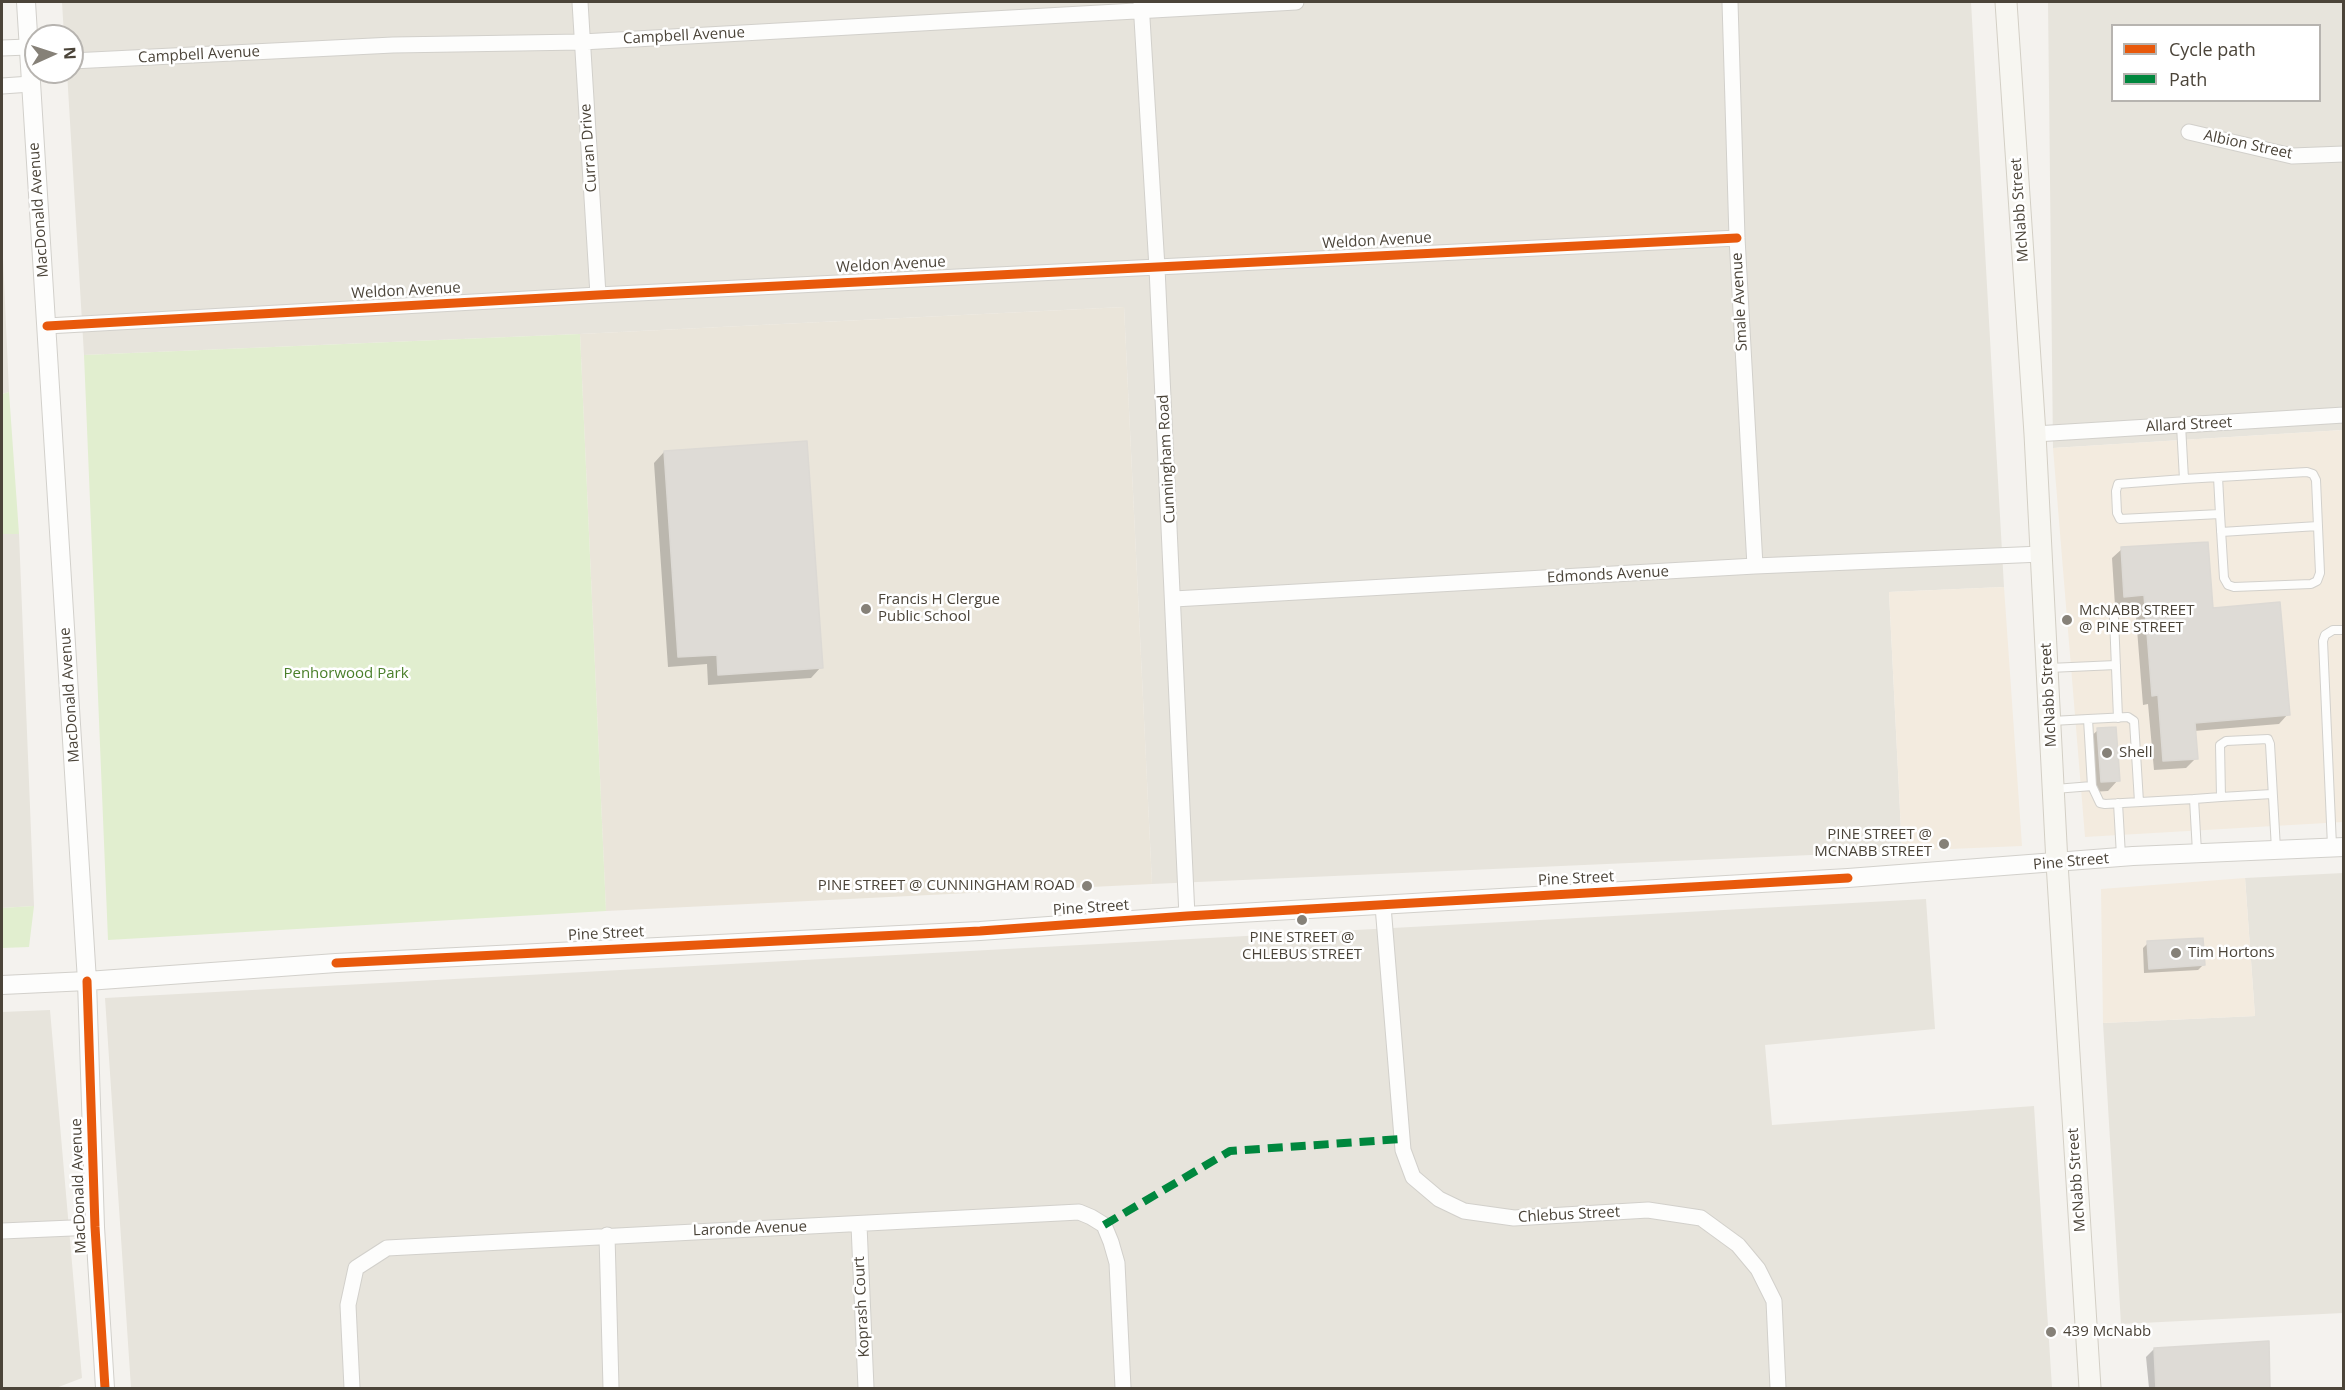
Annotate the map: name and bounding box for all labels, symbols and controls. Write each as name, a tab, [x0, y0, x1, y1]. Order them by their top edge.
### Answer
north arrow	[24, 24, 84, 84]
street label: Campbell Avenue	[623, 24, 745, 48]
legend	[2111, 24, 2321, 102]
text: Cycle path	[2169, 37, 2256, 61]
street label: Campbell Avenue	[138, 43, 260, 67]
text: N	[59, 46, 81, 60]
text: Path	[2169, 67, 2207, 91]
street label: Curran Drive	[577, 103, 601, 193]
street label: Albion Street	[2202, 127, 2294, 163]
street label: MacDonald Avenue	[25, 142, 53, 278]
street label: McNabb Street	[2007, 157, 2033, 263]
street label: Weldon Avenue	[1322, 229, 1432, 253]
street label: Smale Avenue	[1728, 252, 1752, 352]
street label: Weldon Avenue	[836, 253, 946, 277]
street label: Weldon Avenue	[351, 279, 461, 303]
street label: Cunningham Road	[1155, 394, 1179, 524]
street label: Allard Street	[2145, 414, 2233, 436]
street label: Edmonds Avenue	[1547, 563, 1669, 587]
place label: Francis H Clergue Public School	[878, 591, 1000, 626]
marker: Francis H Clergue Public School	[859, 602, 873, 616]
place label: McNABB STREET @ PINE STREET	[2079, 602, 2194, 637]
marker: McNABB STREET @ PINE STREET	[2060, 613, 2074, 627]
street label: MacDonald Avenue	[56, 627, 84, 763]
street label: McNabb Street	[2037, 642, 2061, 748]
park label: Penhorwood Park	[283, 665, 409, 683]
place label: Shell	[2119, 744, 2152, 762]
marker: Shell	[2100, 746, 2114, 760]
place label: PINE STREET @ MCNABB STREET	[1814, 826, 1932, 861]
marker: PINE STREET @ MCNABB STREET	[1937, 837, 1951, 851]
street label: Pine Street	[2032, 850, 2110, 874]
street label: Pine Street	[1537, 868, 1615, 890]
place label: PINE STREET @ CUNNINGHAM ROAD	[818, 877, 1075, 895]
marker: PINE STREET @ CUNNINGHAM ROAD	[1080, 879, 1094, 893]
street label: Pine Street	[1052, 896, 1130, 920]
marker: PINE STREET @ CHLEBUS STREET	[1295, 913, 1309, 927]
street label: Pine Street	[567, 923, 645, 945]
place label: PINE STREET @ CHLEBUS STREET	[1242, 929, 1362, 964]
place label: Tim Hortons	[2188, 944, 2275, 962]
marker: Tim Hortons	[2169, 946, 2183, 960]
street label: MacDonald Avenue	[68, 1118, 90, 1254]
street label: McNabb Street	[2064, 1127, 2090, 1233]
street label: Chlebus Street	[1518, 1203, 1620, 1227]
street label: Laronde Avenue	[693, 1218, 807, 1240]
street label: Koprash Court	[850, 1256, 874, 1358]
place label: 439 McNabb	[2063, 1323, 2151, 1341]
marker: 439 McNabb	[2044, 1325, 2058, 1339]

